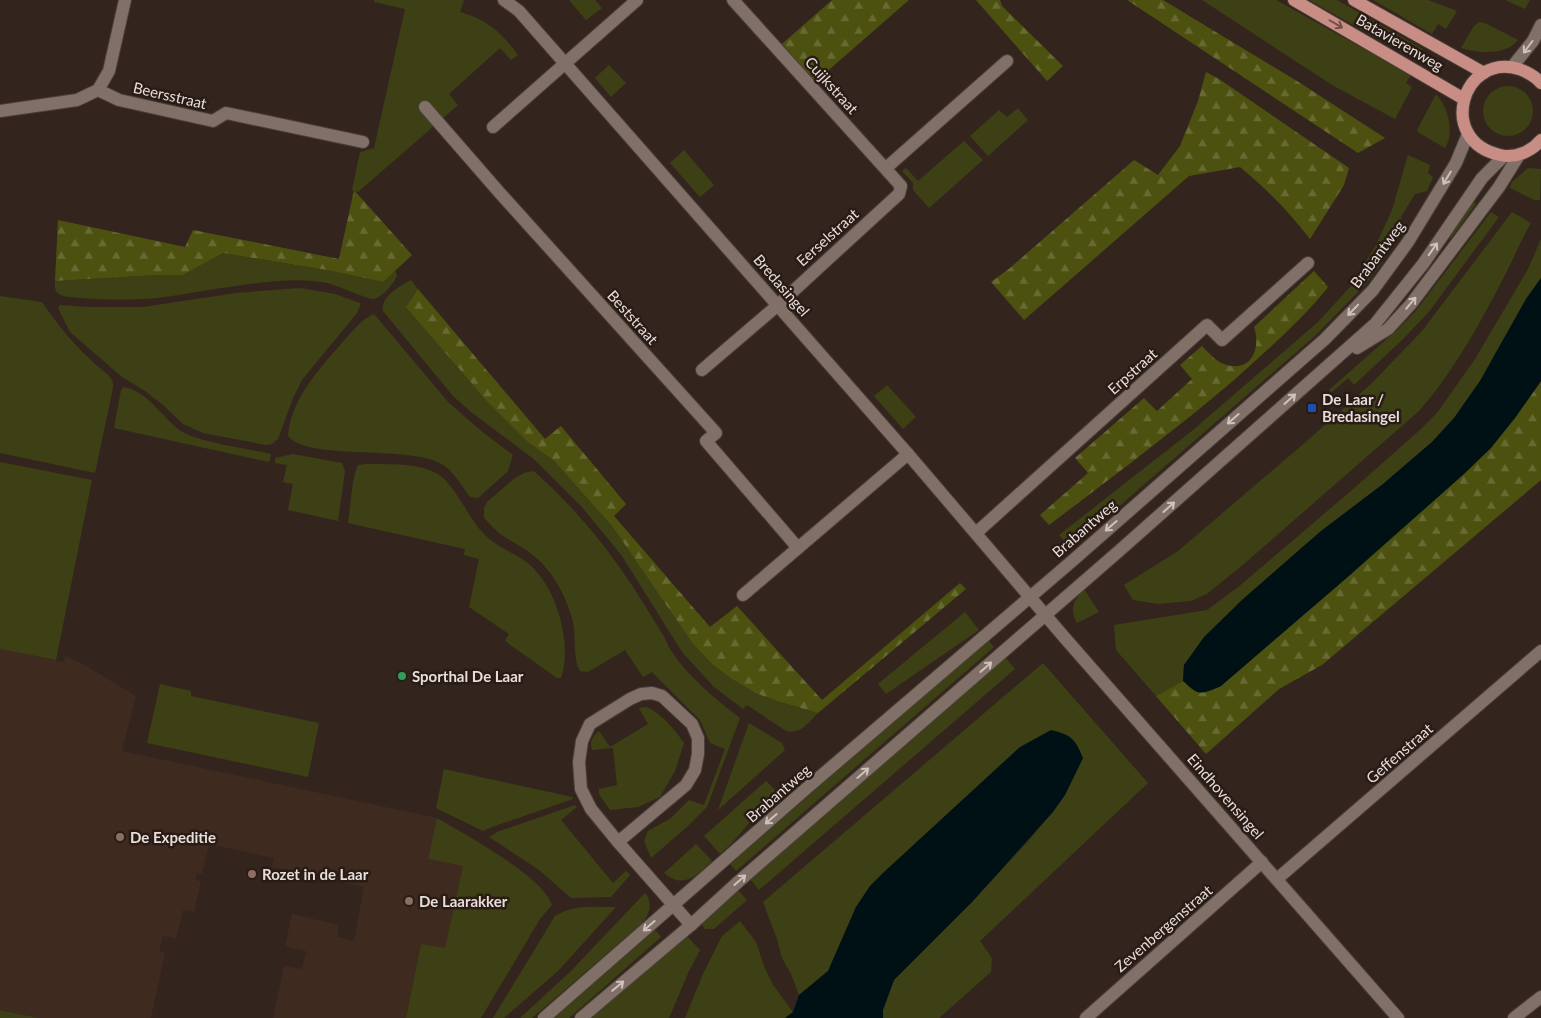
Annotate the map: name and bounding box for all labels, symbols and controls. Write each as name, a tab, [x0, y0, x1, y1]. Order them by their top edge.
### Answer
street label: Batavierenweg	[1353, 10, 1447, 74]
one-way arrow	[1329, 20, 1343, 30]
one-way arrow	[1523, 40, 1533, 54]
street label: Cuijkstraat	[802, 53, 863, 118]
street label: Beersstraat	[132, 78, 209, 112]
one-way arrow	[1442, 170, 1452, 184]
street label: Eerselstraat	[792, 204, 862, 269]
street label: Brabantweg	[1346, 217, 1408, 291]
one-way arrow	[1428, 242, 1438, 256]
street label: Bredasingel	[750, 250, 814, 320]
street label: Beststraat	[604, 286, 662, 348]
one-way arrow	[1406, 297, 1417, 310]
one-way arrow	[1347, 303, 1359, 316]
street label: Erpstraat	[1104, 344, 1161, 398]
place label: De Laar / Bredasingel	[1322, 390, 1400, 425]
one-way arrow	[1284, 393, 1297, 405]
marker: De Laar / Bredasingel	[1306, 402, 1318, 414]
one-way arrow	[1227, 414, 1240, 425]
street label: Brabantweg	[1048, 495, 1120, 561]
one-way arrow	[1162, 501, 1175, 513]
one-way arrow	[1105, 521, 1118, 532]
one-way arrow	[979, 661, 992, 672]
place label: Sporthal De Laar	[412, 667, 524, 685]
marker: Sporthal De Laar	[396, 670, 408, 682]
street label: Geffenstraat	[1362, 719, 1436, 787]
street label: Eindhovensingel	[1184, 750, 1268, 842]
street label: Brabantweg	[742, 760, 814, 826]
one-way arrow	[857, 767, 870, 779]
one-way arrow	[765, 814, 778, 825]
place label: De Expeditie	[130, 828, 216, 846]
marker: De Expeditie	[114, 831, 126, 843]
place label: Rozet in de Laar	[262, 865, 369, 883]
marker: Rozet in de Laar	[246, 868, 258, 880]
one-way arrow	[734, 874, 747, 885]
street label: Zevenbergenstraat	[1111, 880, 1216, 975]
place label: De Laarakker	[419, 892, 508, 910]
marker: De Laarakker	[403, 895, 415, 907]
one-way arrow	[643, 921, 656, 932]
one-way arrow	[611, 981, 624, 992]

